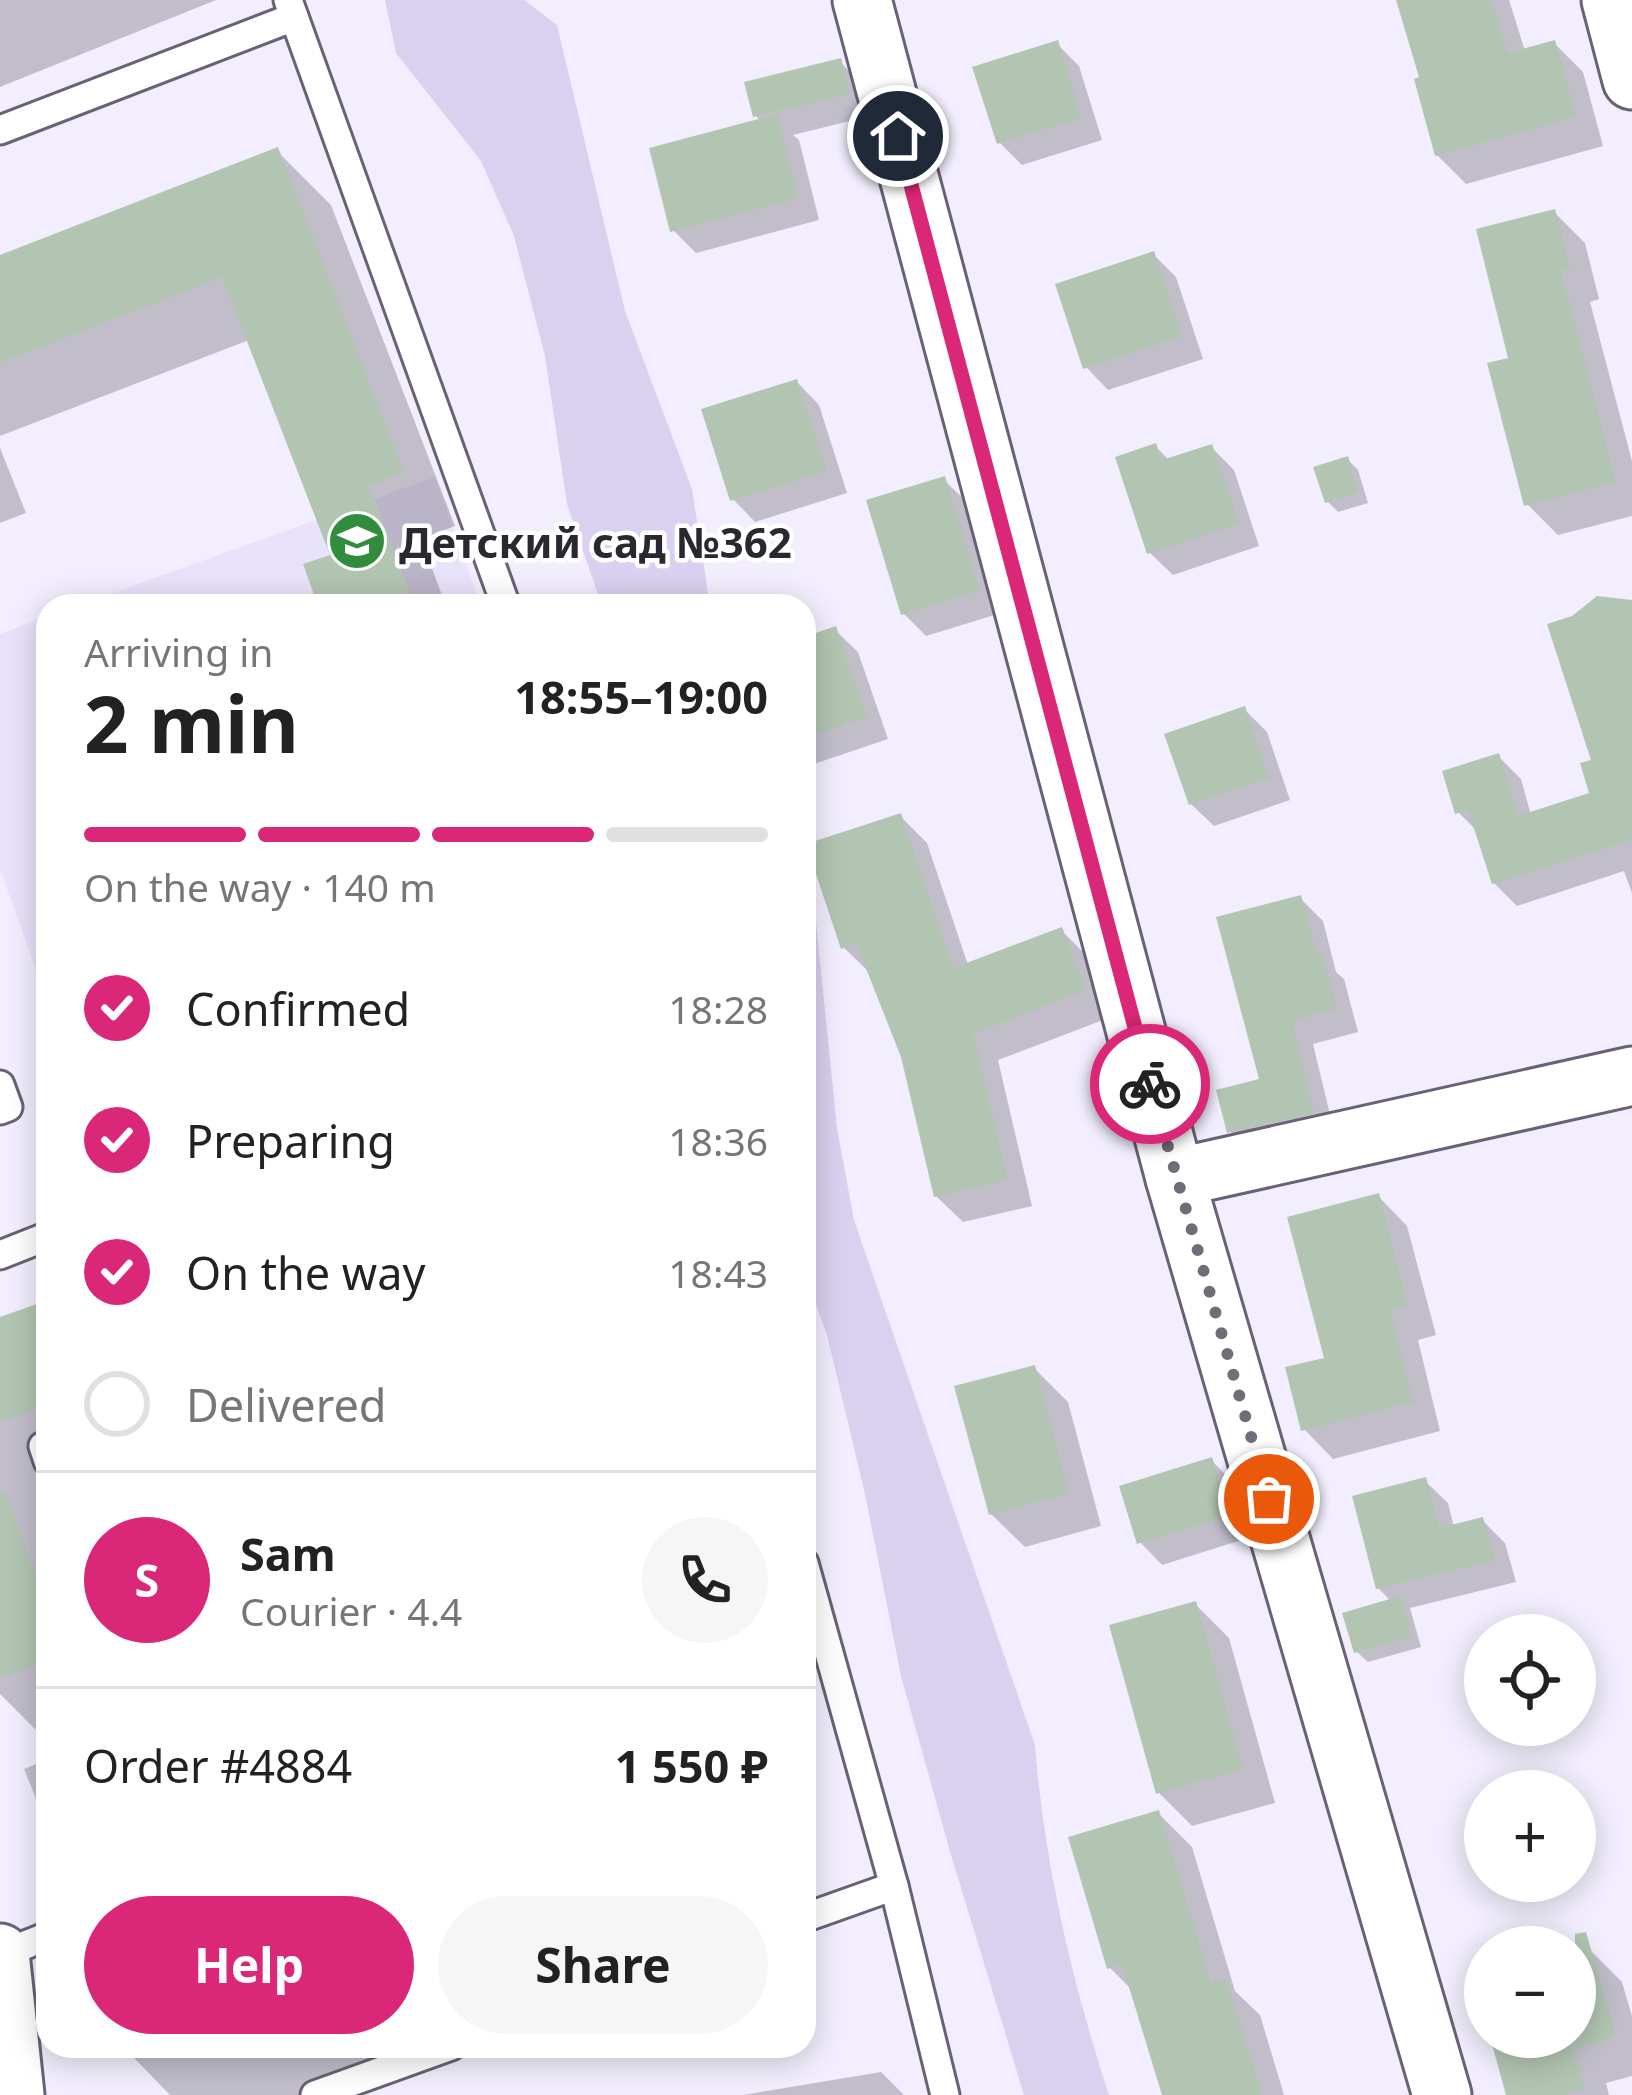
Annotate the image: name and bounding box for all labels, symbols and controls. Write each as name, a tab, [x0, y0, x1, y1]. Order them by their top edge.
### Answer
pin	[847, 85, 949, 187]
icon: home	[865, 103, 931, 169]
school or university icon: Детский сад №362	[326, 510, 388, 572]
place label: Детский сад №362	[399, 513, 792, 570]
text: Arriving in	[84, 625, 273, 678]
text: 18:55–19:00	[514, 666, 768, 727]
text: 2 min	[84, 670, 299, 776]
text: On the way · 140 m	[84, 860, 436, 913]
icon: check	[84, 975, 150, 1041]
text: Confirmed	[186, 978, 410, 1039]
text: 18:28	[668, 982, 768, 1035]
courier	[1090, 1024, 1210, 1144]
icon: bike	[1117, 1051, 1183, 1117]
icon: check	[84, 1107, 150, 1173]
text: Preparing	[186, 1110, 395, 1171]
text: 18:36	[668, 1114, 768, 1167]
icon: check	[84, 1239, 150, 1305]
text: On the way	[186, 1242, 425, 1303]
text: 18:43	[668, 1246, 768, 1299]
text: Delivered	[186, 1374, 386, 1435]
pin	[1218, 1448, 1320, 1550]
icon: bag	[1236, 1466, 1302, 1532]
button: phone	[642, 1517, 768, 1643]
text: Sam	[240, 1523, 336, 1584]
text: S	[135, 1549, 159, 1610]
text: Courier · 4.4	[240, 1584, 462, 1637]
map controls	[1464, 1614, 1596, 2058]
button: locate	[1464, 1614, 1596, 1746]
text: Order #4884	[84, 1735, 352, 1796]
text: 1 550 ₽	[615, 1735, 768, 1796]
button: +	[1464, 1770, 1596, 1902]
button: Help	[84, 1896, 414, 2034]
button: Share	[438, 1896, 768, 2034]
button: −	[1464, 1926, 1596, 2058]

